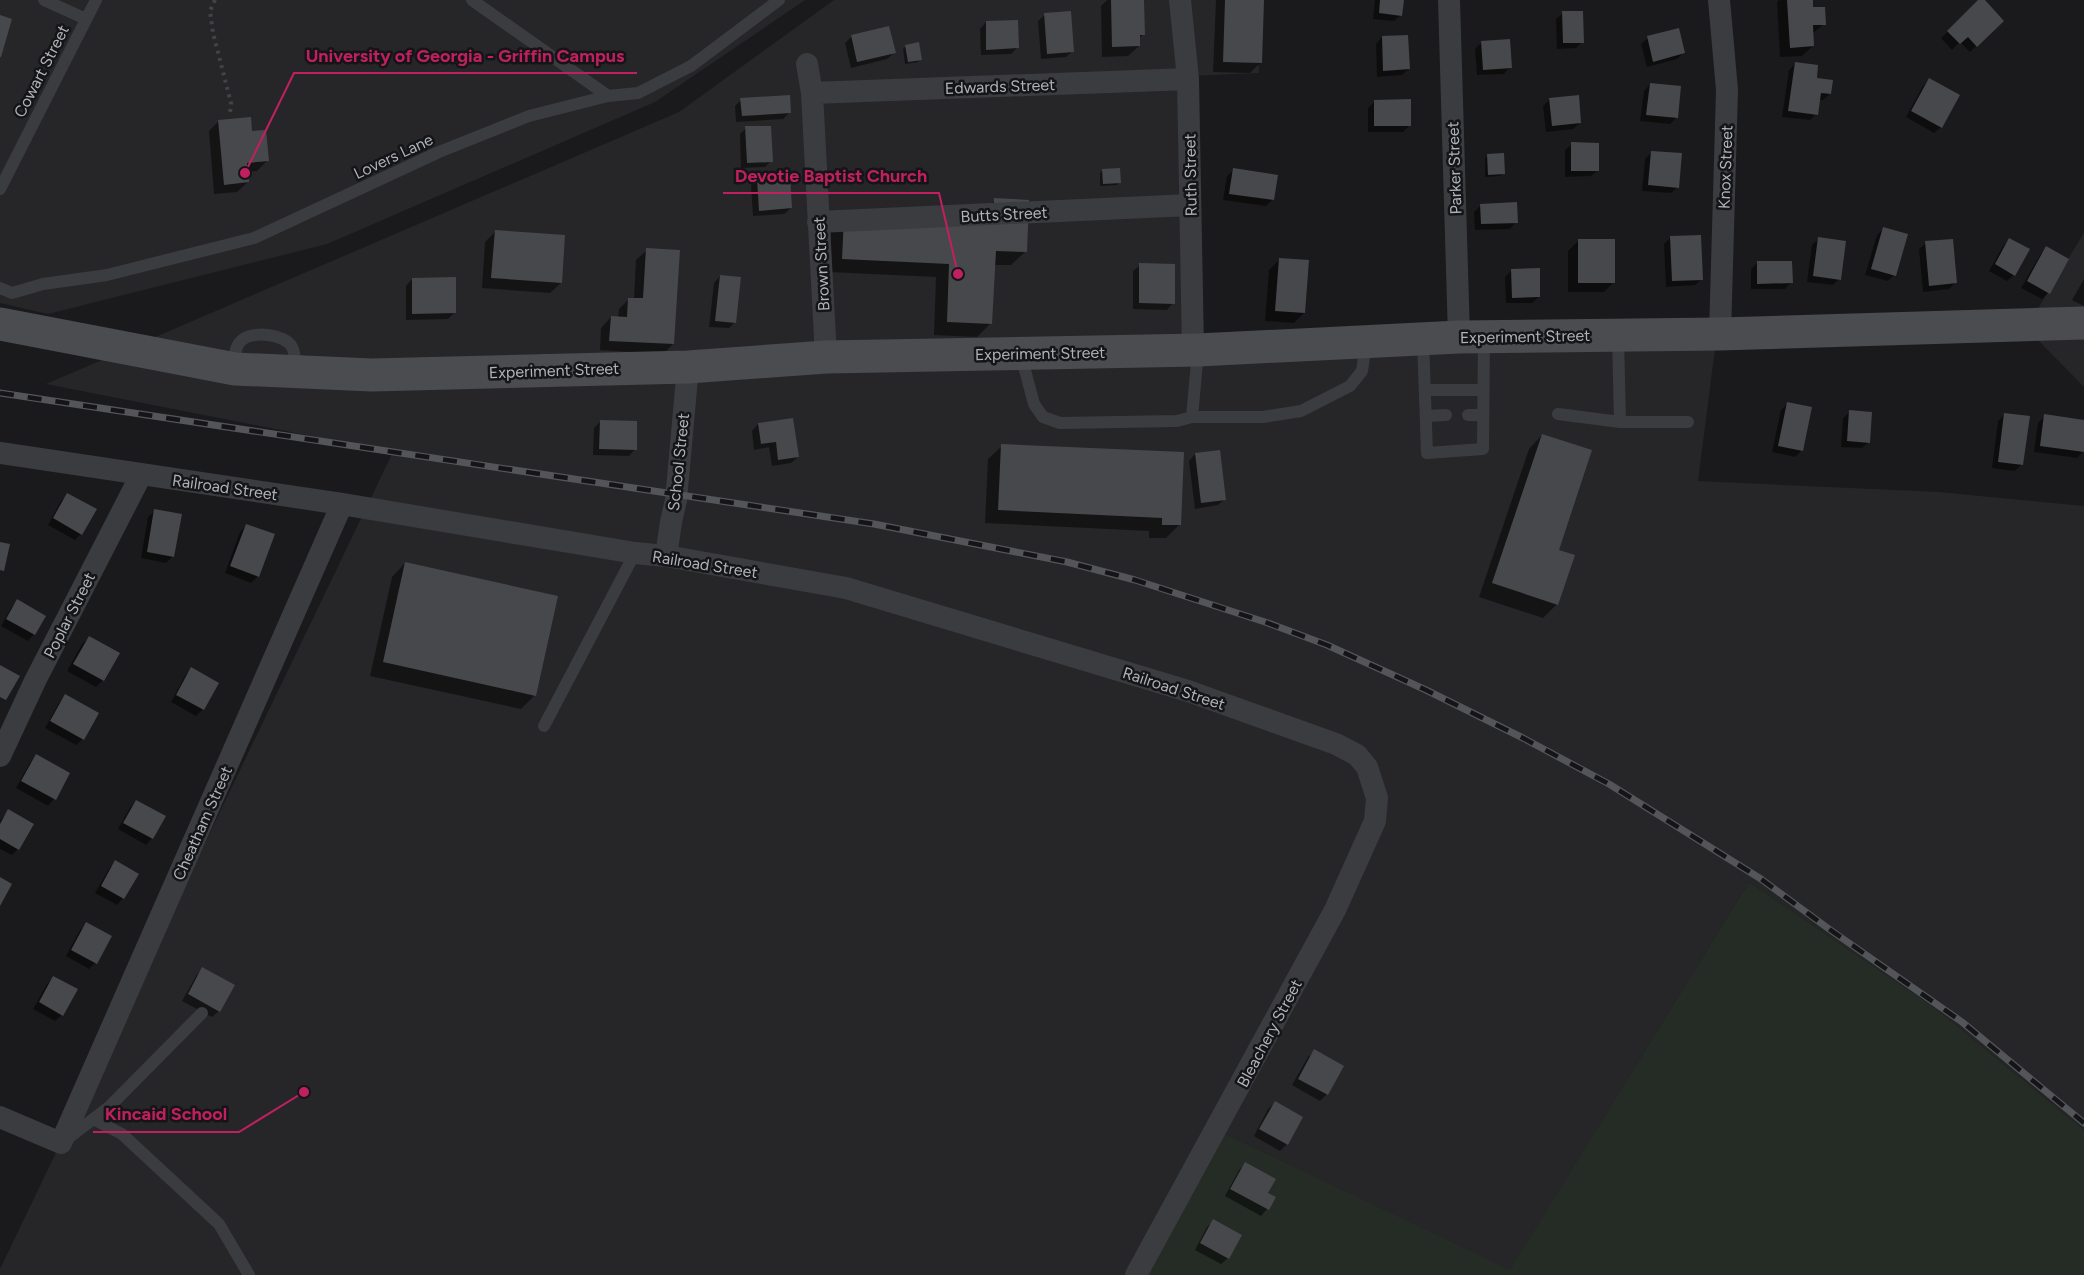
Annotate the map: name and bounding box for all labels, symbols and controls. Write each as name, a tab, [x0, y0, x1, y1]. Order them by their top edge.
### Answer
street label: Cowart Street	[10, 22, 73, 121]
callout: University of Georgia - Griffin Campus	[294, 37, 637, 73]
text: University of Georgia - Griffin Campus	[306, 45, 625, 67]
street label: Edwards Street	[945, 75, 1055, 98]
street label: Parker Street	[1443, 121, 1466, 215]
street label: Knox Street	[1715, 125, 1736, 209]
street label: Lovers Lane	[351, 130, 436, 183]
street label: Ruth Street	[1180, 133, 1201, 216]
callout: Devotie Baptist Church	[723, 157, 939, 193]
text: Devotie Baptist Church	[735, 165, 927, 187]
street label: Butts Street	[960, 203, 1048, 226]
street label: Brown Street	[810, 216, 833, 312]
street label: Experiment Street	[1460, 326, 1590, 347]
street label: Experiment Street	[975, 343, 1105, 364]
street label: Experiment Street	[488, 359, 620, 382]
street label: School Street	[664, 412, 693, 512]
street label: Railroad Street	[171, 471, 279, 504]
street label: Railroad Street	[651, 547, 759, 582]
street label: Poplar Street	[40, 569, 99, 661]
street label: Railroad Street	[1120, 663, 1227, 714]
street label: Cheatham Street	[169, 763, 236, 883]
street label: Bleachery Street	[1233, 976, 1306, 1090]
callout: Kincaid School	[93, 1096, 239, 1132]
text: Kincaid School	[105, 1103, 227, 1125]

